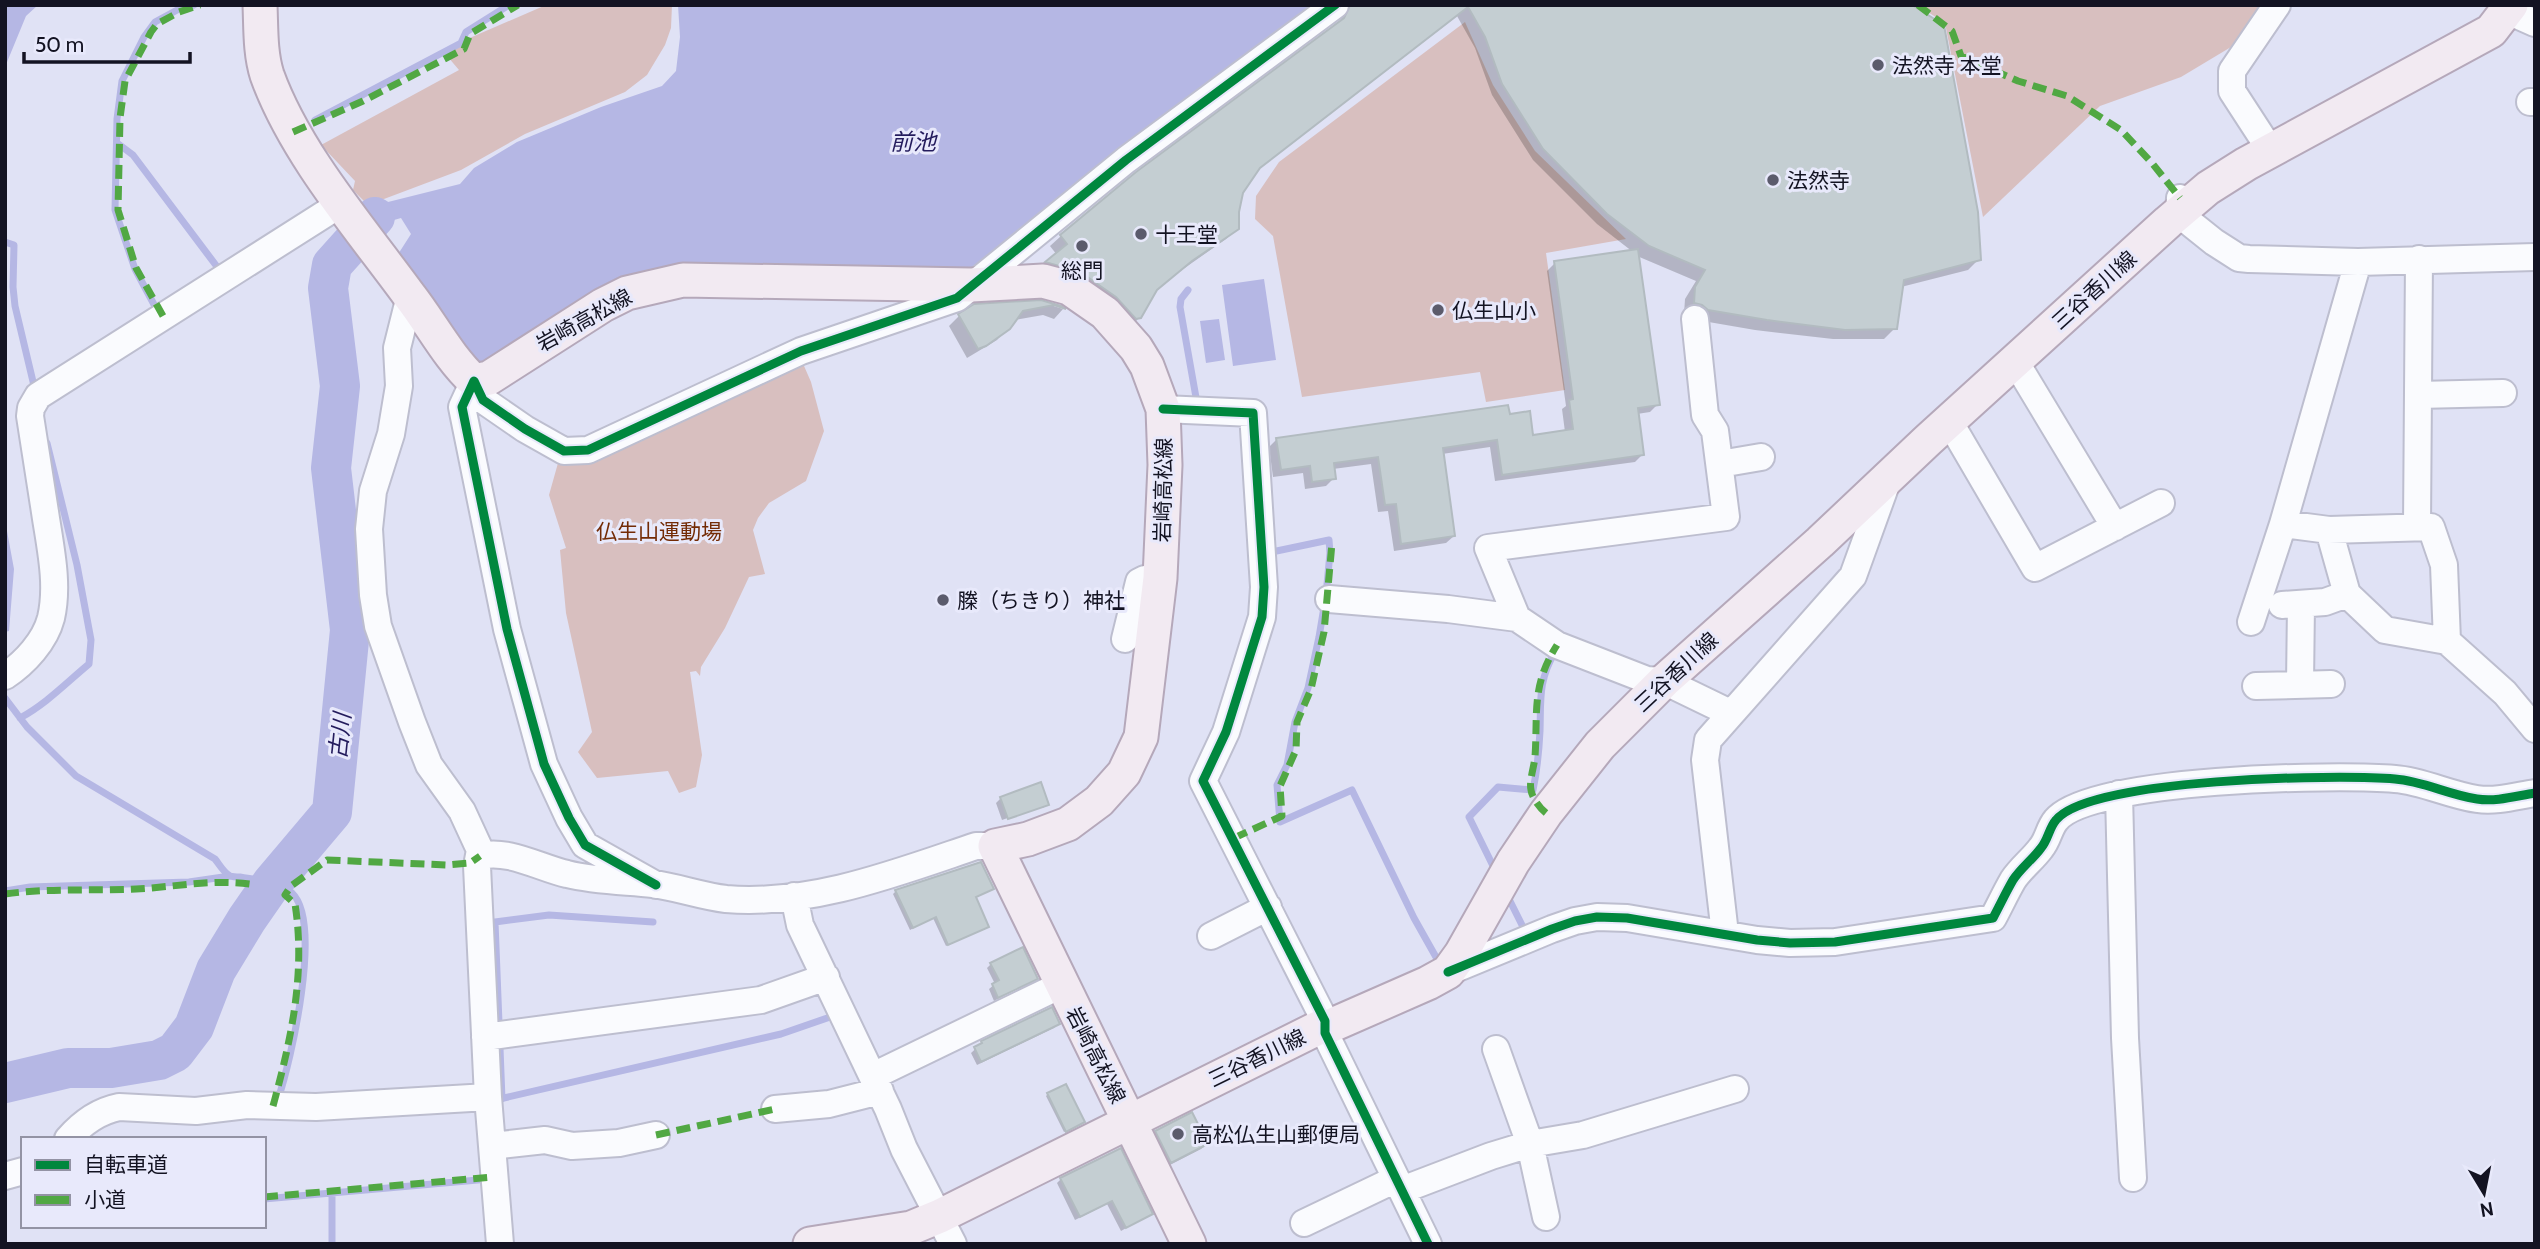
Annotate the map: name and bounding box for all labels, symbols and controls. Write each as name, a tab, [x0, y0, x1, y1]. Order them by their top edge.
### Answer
scale bar	[24, 21, 191, 65]
text: 50 m	[35, 32, 84, 57]
place label: 法然寺 本堂	[1892, 53, 2002, 78]
marker: 法然寺 本堂	[1870, 57, 1886, 73]
water label: 前池	[890, 128, 938, 156]
place label: 法然寺	[1787, 168, 1850, 193]
marker: 法然寺	[1765, 172, 1781, 188]
place label: 十王堂	[1155, 222, 1218, 247]
marker: 十王堂	[1133, 226, 1149, 242]
marker: 総門	[1074, 238, 1090, 254]
street label: 三谷香川線	[2047, 246, 2141, 334]
place label: 総門	[1061, 258, 1103, 283]
street label: 岩崎高松線	[532, 284, 636, 356]
place label: 仏生山小	[1452, 298, 1536, 323]
marker: 仏生山小	[1430, 302, 1446, 318]
street label: 岩崎高松線	[1150, 437, 1176, 543]
park label: 仏生山運動場	[596, 519, 722, 544]
place label: 榺（ちきり）神社	[957, 588, 1125, 613]
marker: 榺（ちきり）神社	[935, 592, 951, 608]
street label: 三谷香川線	[1629, 627, 1723, 717]
water label: 古川	[324, 709, 357, 760]
street label: 岩崎高松線	[1061, 1003, 1131, 1107]
street label: 三谷香川線	[1204, 1024, 1310, 1092]
place label: 高松仏生山郵便局	[1192, 1122, 1360, 1147]
marker: 高松仏生山郵便局	[1170, 1126, 1186, 1142]
legend	[21, 1137, 266, 1228]
text: 自転車道	[84, 1152, 168, 1177]
north arrow	[2449, 1158, 2519, 1228]
text: 小道	[84, 1187, 126, 1212]
text: N	[2478, 1197, 2495, 1222]

